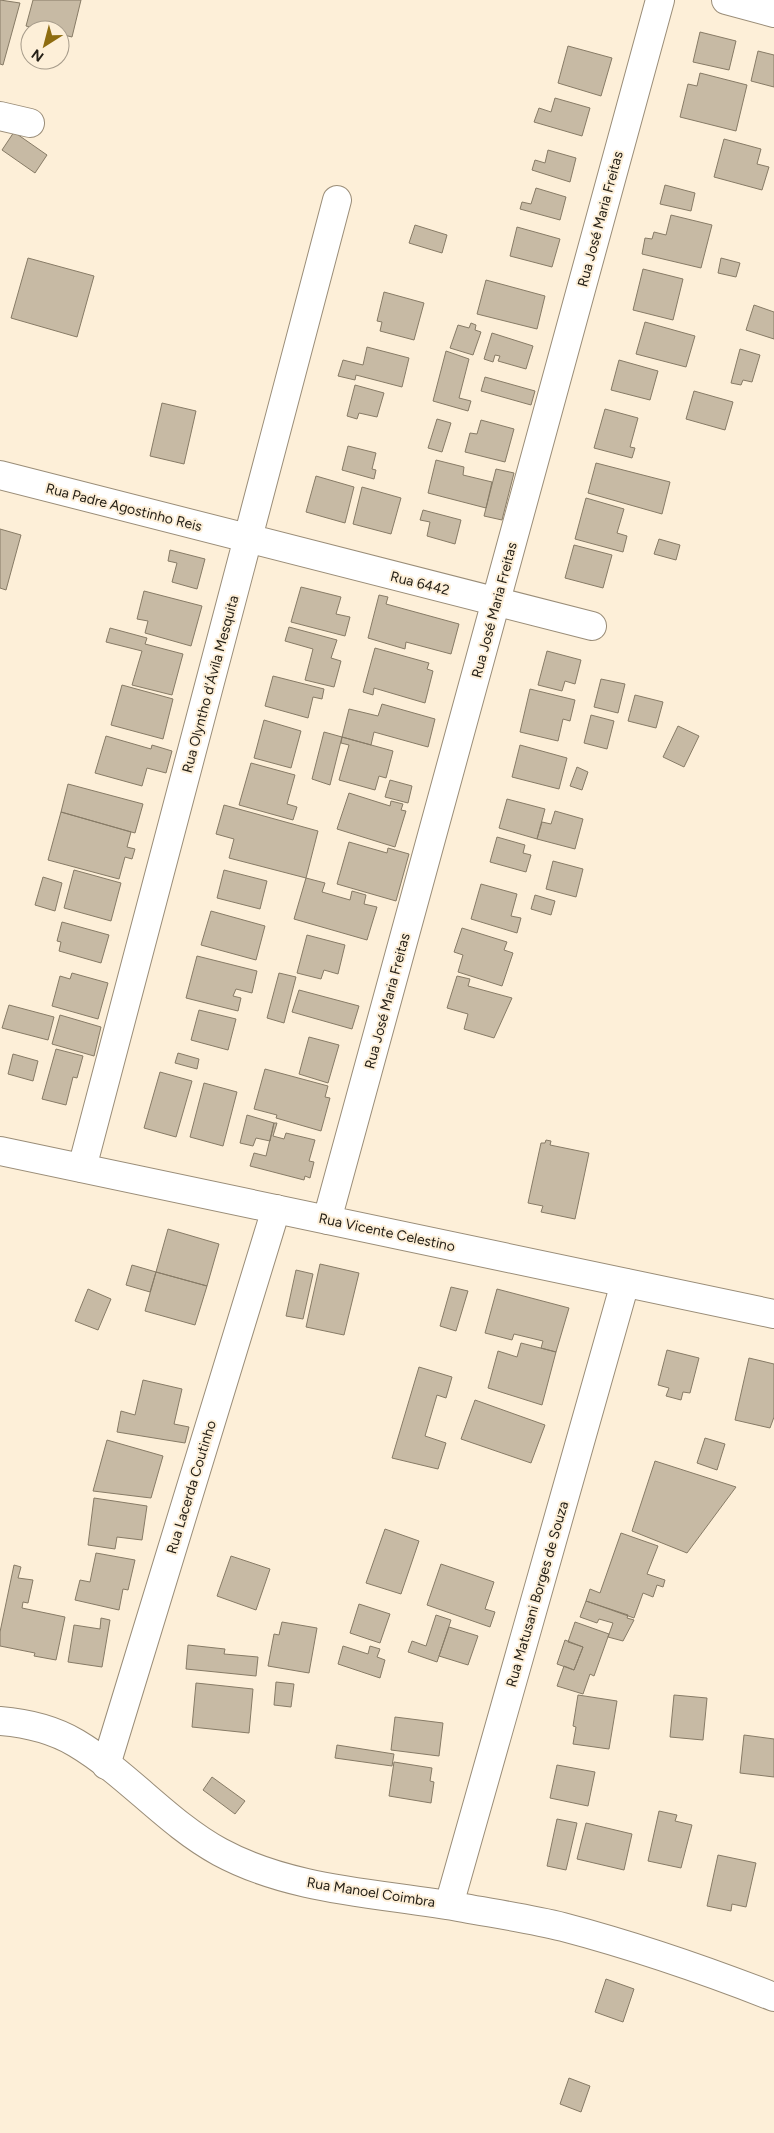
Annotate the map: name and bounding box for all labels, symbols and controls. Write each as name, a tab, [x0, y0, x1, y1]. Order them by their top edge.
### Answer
north arrow	[20, 20, 70, 70]
text: N	[28, 45, 47, 65]
street label: Rua José Maria Freitas	[574, 149, 627, 289]
street label: Rua Padre Agostinho Reis	[44, 480, 204, 535]
street label: Rua José Maria Freitas	[468, 540, 521, 680]
street label: Rua 6442	[389, 568, 451, 599]
street label: Rua Olyntho d'Ávila Mesquita	[179, 594, 242, 775]
street label: Rua José Maria Freitas	[361, 931, 414, 1071]
street label: Rua Vicente Celestino	[317, 1210, 457, 1255]
street label: Rua Lacerda Coutinho	[163, 1418, 220, 1556]
street label: Rua Matusani Borges de Souza	[503, 1499, 572, 1689]
street label: Rua Manoel Coimbra	[306, 1874, 436, 1911]

